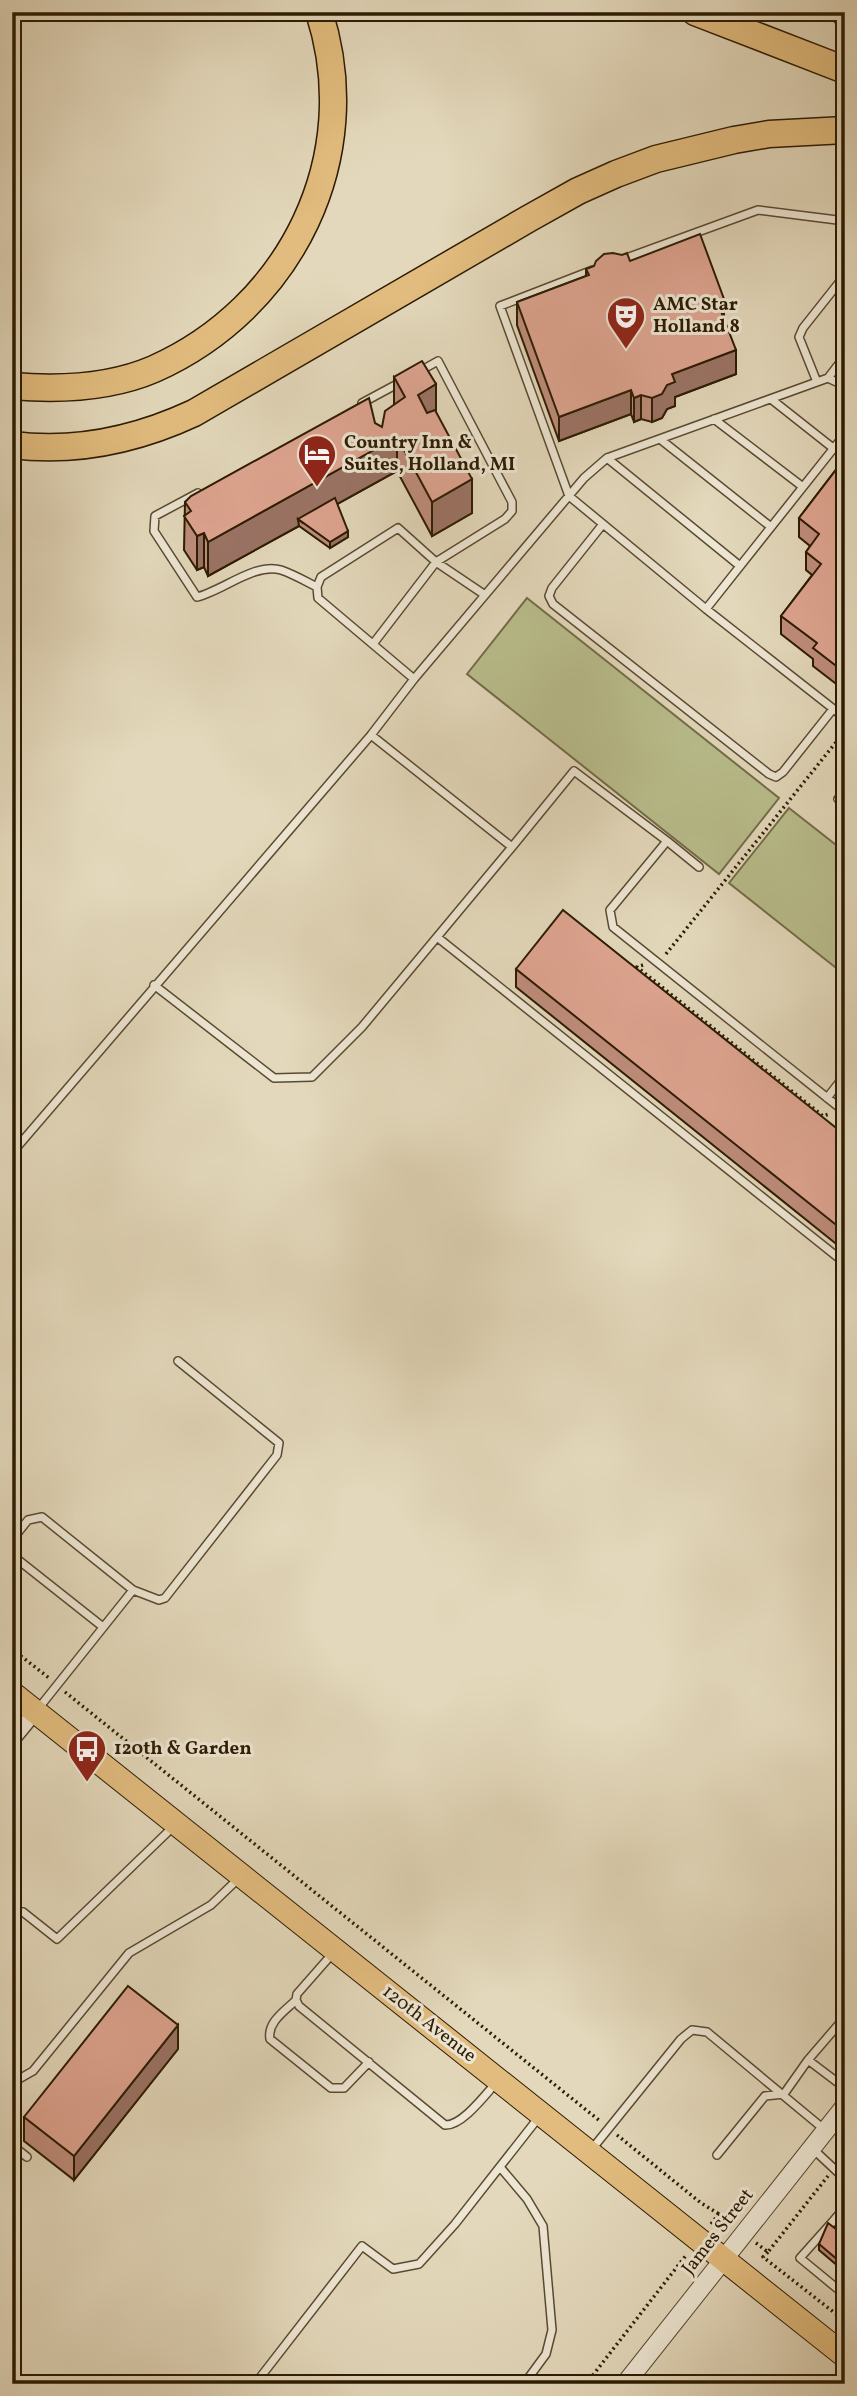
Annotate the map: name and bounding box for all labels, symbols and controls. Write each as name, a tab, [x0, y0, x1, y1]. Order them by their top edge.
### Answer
place label: AMC Star Holland 8	[653, 292, 740, 340]
theatre icon: AMC Star Holland 8	[605, 295, 647, 350]
place label: Country Inn & Suites, Holland, MI	[344, 430, 515, 478]
hotel icon: Country Inn & Suites, Holland, MI	[296, 433, 338, 488]
bus stop icon: 120th & Garden	[66, 1728, 108, 1783]
place label: 120th & Garden	[114, 1736, 252, 1762]
street label: 120th Avenue	[377, 1979, 481, 2069]
street label: James Street	[676, 2183, 760, 2281]

